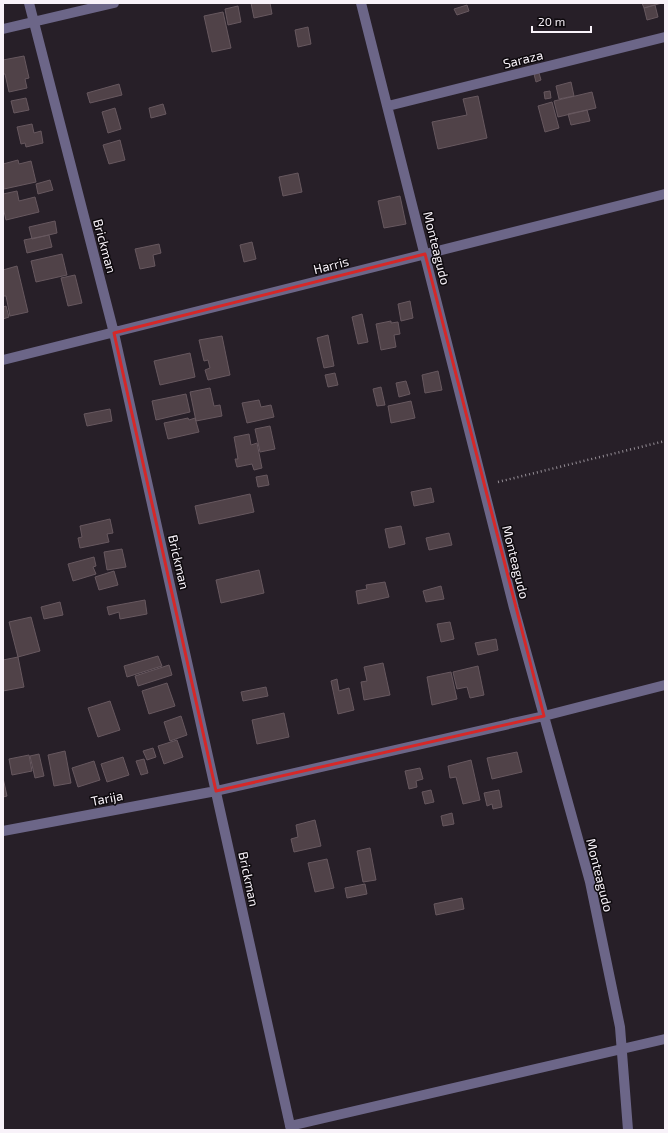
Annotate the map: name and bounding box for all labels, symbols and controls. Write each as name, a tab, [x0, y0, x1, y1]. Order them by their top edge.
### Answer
scale bar	[532, 8, 591, 34]
text: 20 m	[538, 14, 565, 28]
street label: Saraza	[501, 46, 545, 72]
street label: Monteagudo	[420, 210, 454, 286]
street label: Brickman	[90, 217, 120, 275]
street label: Harris	[312, 253, 350, 277]
street label: Monteagudo	[499, 524, 533, 600]
street label: Brickman	[165, 533, 193, 591]
street label: Tarija	[90, 787, 124, 809]
street label: Monteagudo	[583, 837, 617, 913]
street label: Brickman	[235, 850, 263, 908]

